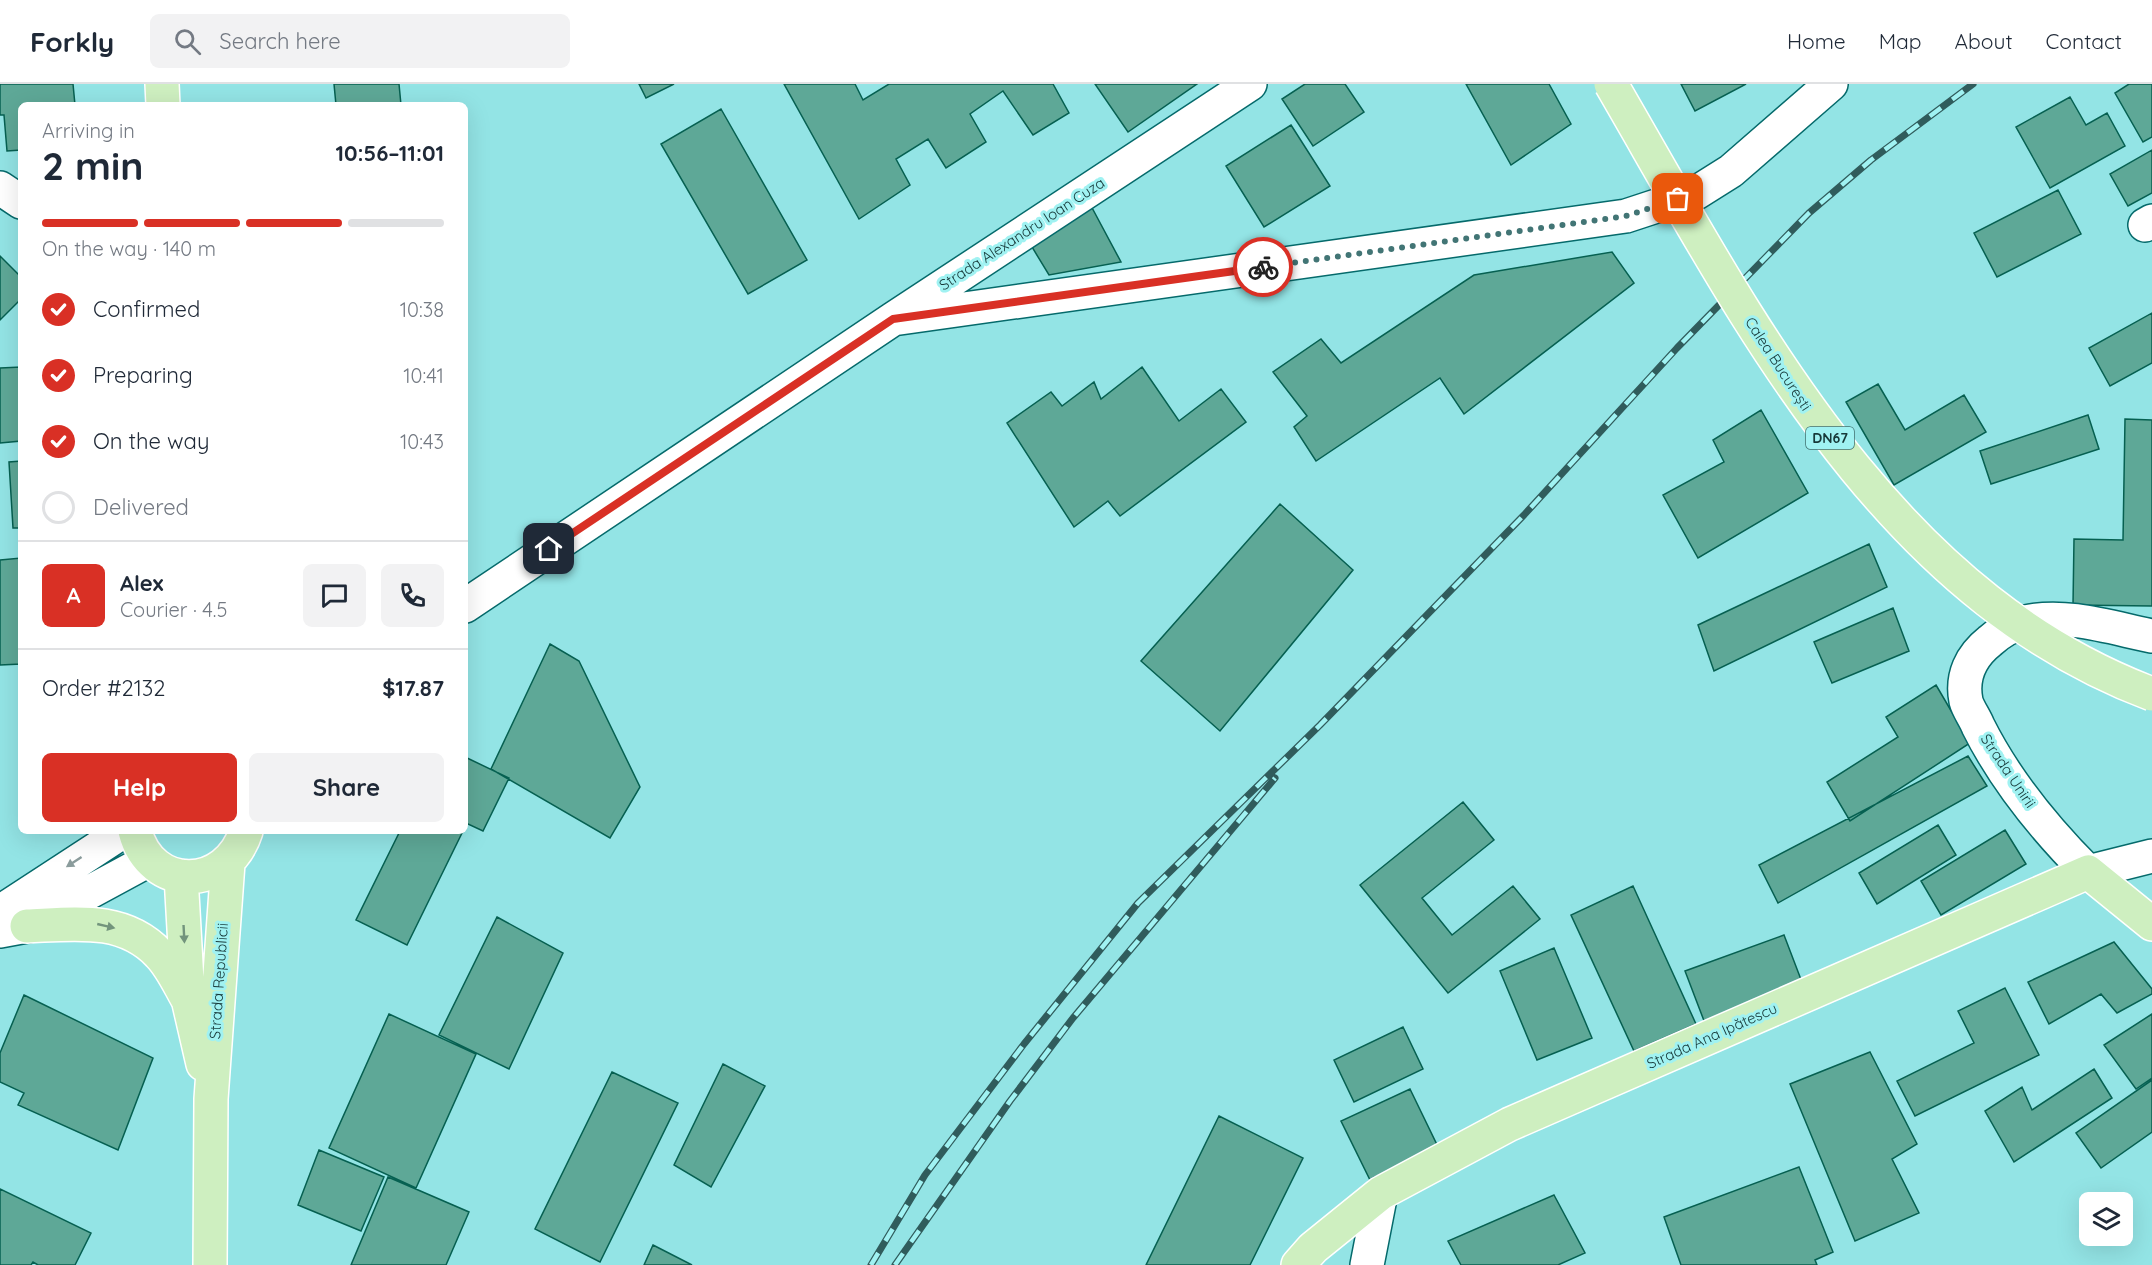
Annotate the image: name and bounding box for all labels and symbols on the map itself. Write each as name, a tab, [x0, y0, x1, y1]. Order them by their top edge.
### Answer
street label: Strada Alexandru Ioan Cuza	[935, 173, 1108, 294]
pin	[1652, 173, 1703, 224]
courier	[1233, 237, 1293, 297]
street label: Calea București	[1741, 313, 1816, 414]
road number: DN67	[1806, 427, 1854, 449]
pin	[523, 523, 574, 574]
street label: Strada Unirii	[1977, 730, 2040, 811]
one-way arrow	[66, 857, 82, 868]
one-way arrow	[97, 921, 115, 931]
street label: Strada Republicii	[205, 922, 232, 1040]
one-way arrow	[180, 925, 189, 944]
street label: Strada Ana Ipătescu	[1644, 998, 1780, 1073]

